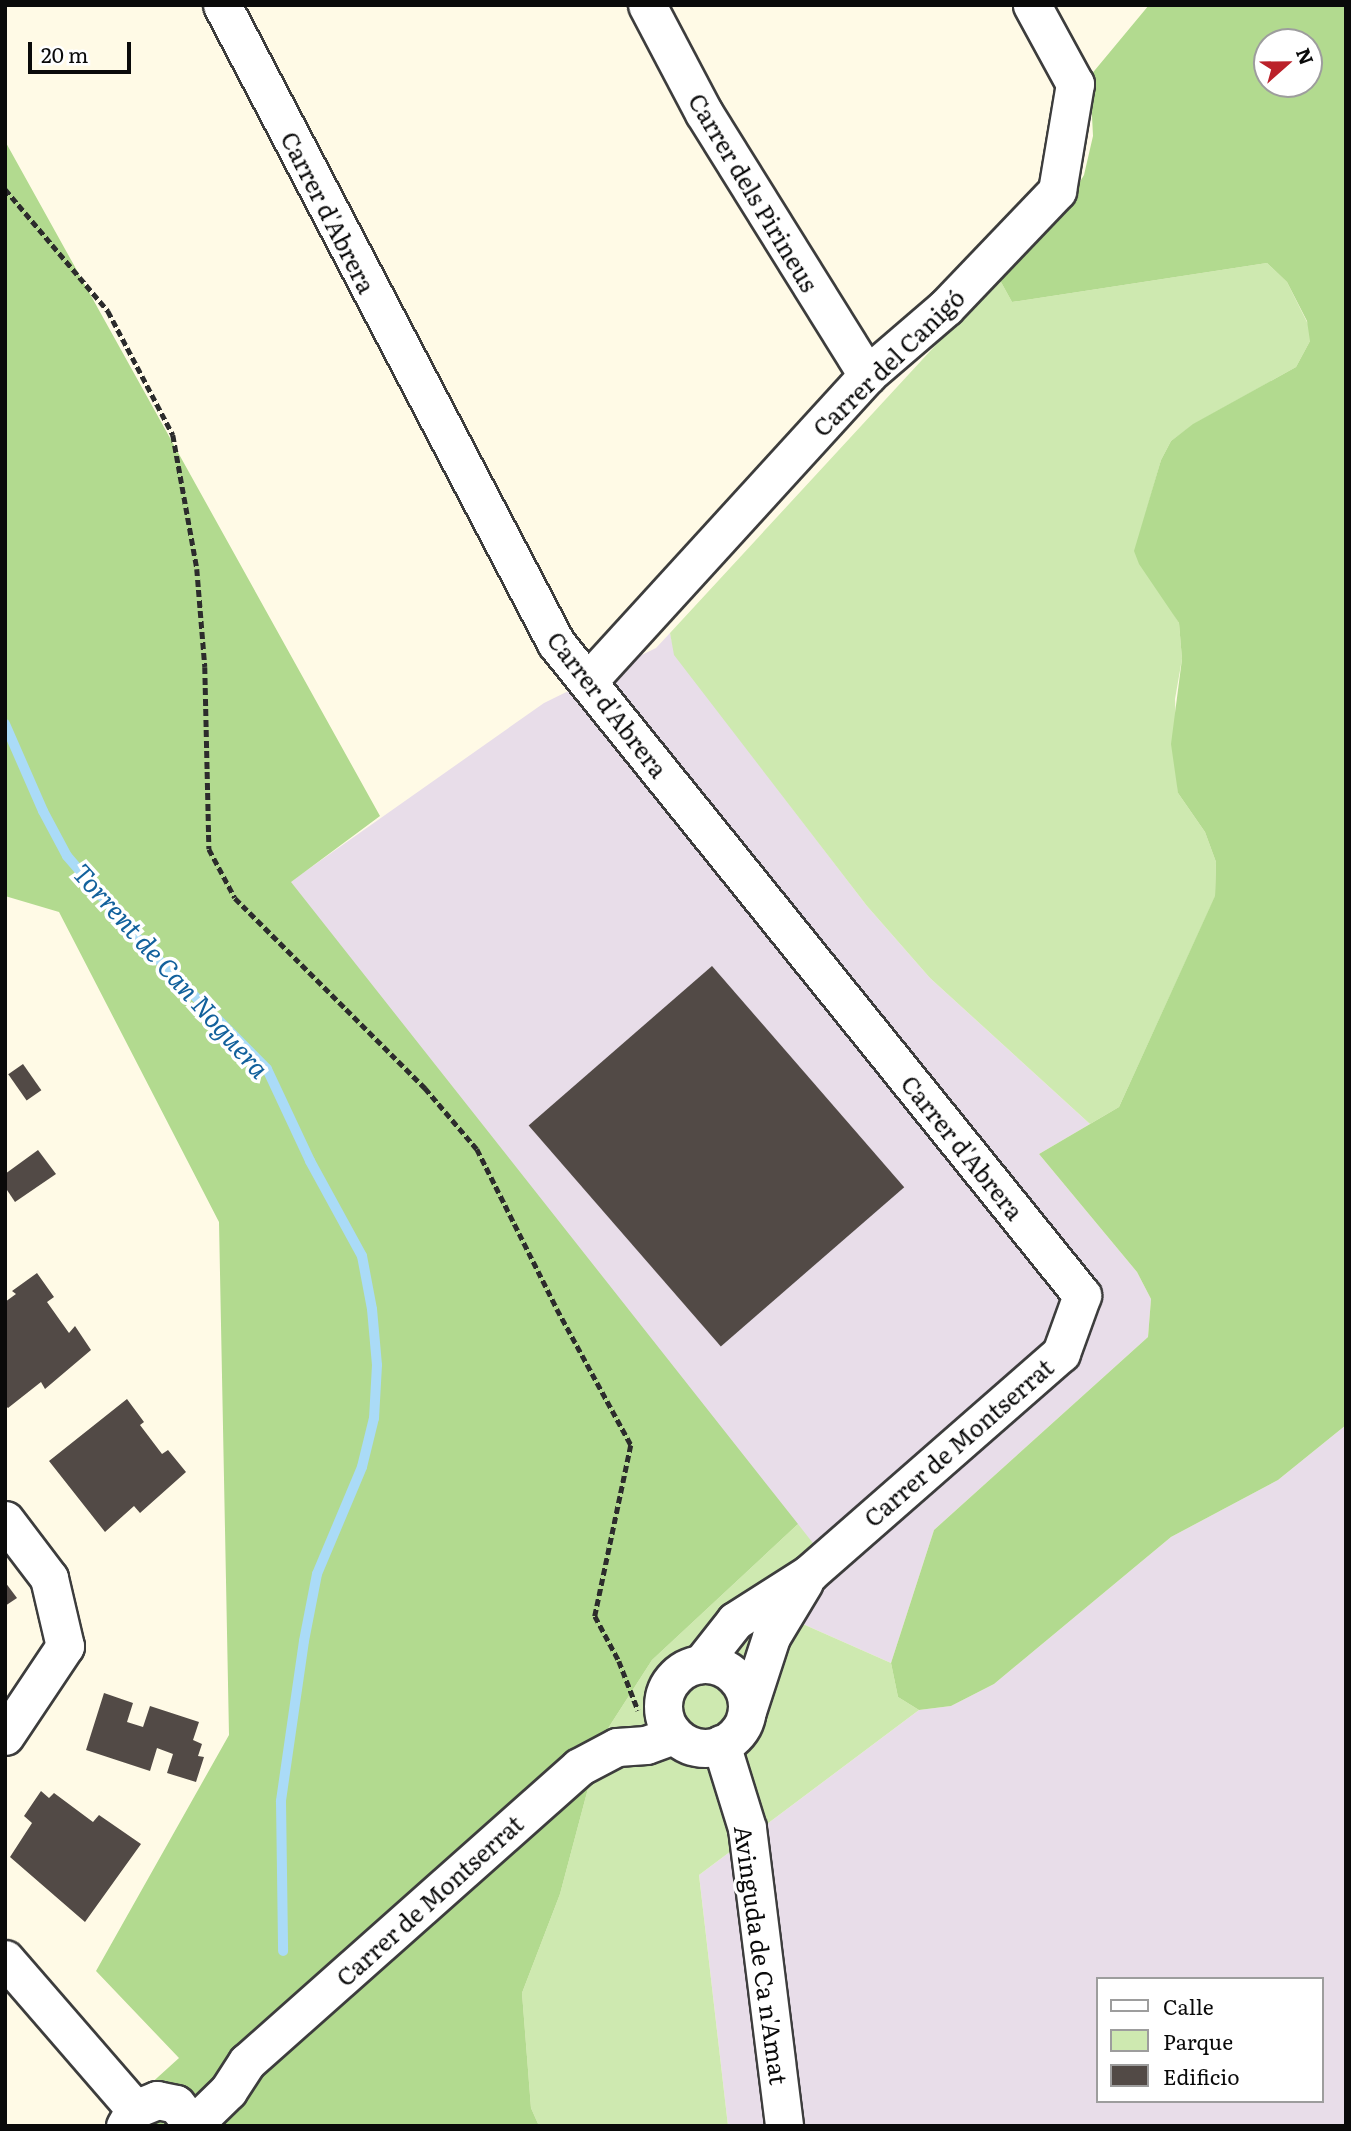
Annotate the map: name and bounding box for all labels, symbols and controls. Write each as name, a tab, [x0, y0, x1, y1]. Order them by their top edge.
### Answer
scale bar	[32, 28, 135, 72]
north arrow	[1253, 28, 1323, 98]
text: 20 m	[41, 38, 88, 69]
text: N	[1290, 44, 1322, 69]
street label: Carrer dels Pirineus	[683, 88, 825, 296]
street label: Carrer d'Abrera	[276, 126, 382, 298]
street label: Carrer del Canigó	[806, 282, 970, 442]
street label: Carrer d'Abrera	[542, 625, 674, 783]
water label: Torrent de Can Noguera	[68, 857, 276, 1083]
street label: Carrer d'Abrera	[896, 1069, 1030, 1225]
street label: Carrer de Montserrat	[858, 1352, 1058, 1532]
street label: Carrer de Montserrat	[330, 1809, 528, 1991]
street label: Avinguda de Ca n'Amat	[730, 1824, 794, 2086]
legend	[1096, 1977, 1323, 2103]
text: Calle	[1163, 1990, 1214, 2021]
text: Parque	[1163, 2025, 1233, 2056]
text: Edificio	[1163, 2060, 1239, 2091]

